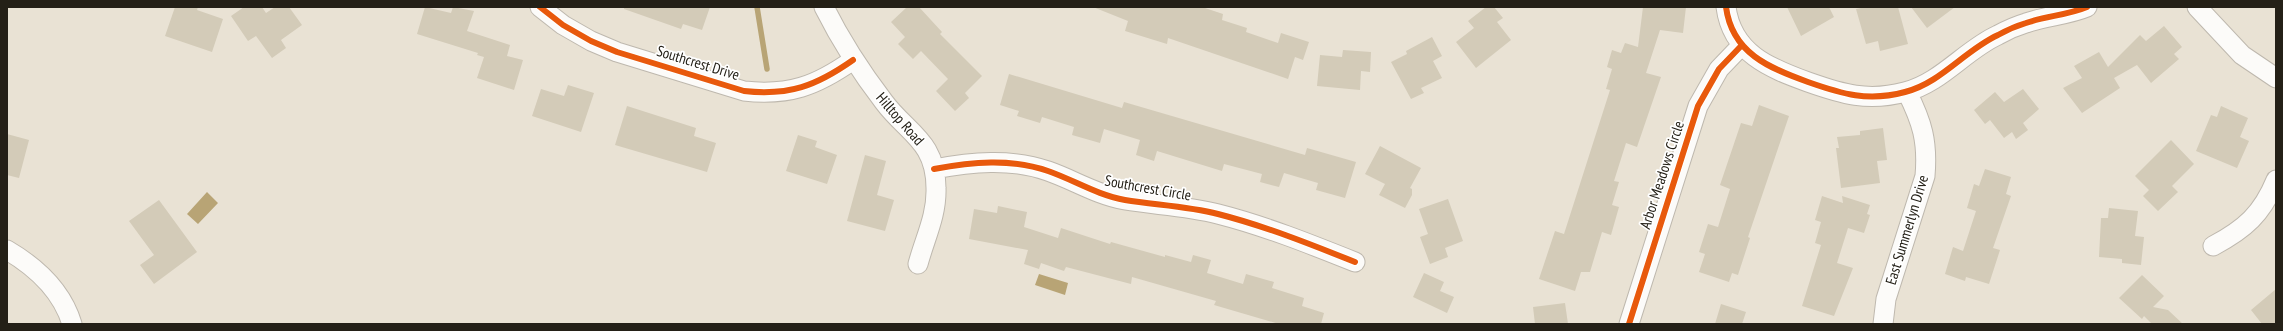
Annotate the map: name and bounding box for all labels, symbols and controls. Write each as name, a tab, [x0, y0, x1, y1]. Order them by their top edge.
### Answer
street label: Southcrest Drive	[655, 41, 742, 84]
street label: Hilltop Road	[872, 88, 929, 149]
street label: Arbor Meadows Circle	[1635, 118, 1688, 231]
street label: Southcrest Circle	[1103, 171, 1193, 204]
street label: East Summerlyn Drive	[1881, 173, 1932, 287]

